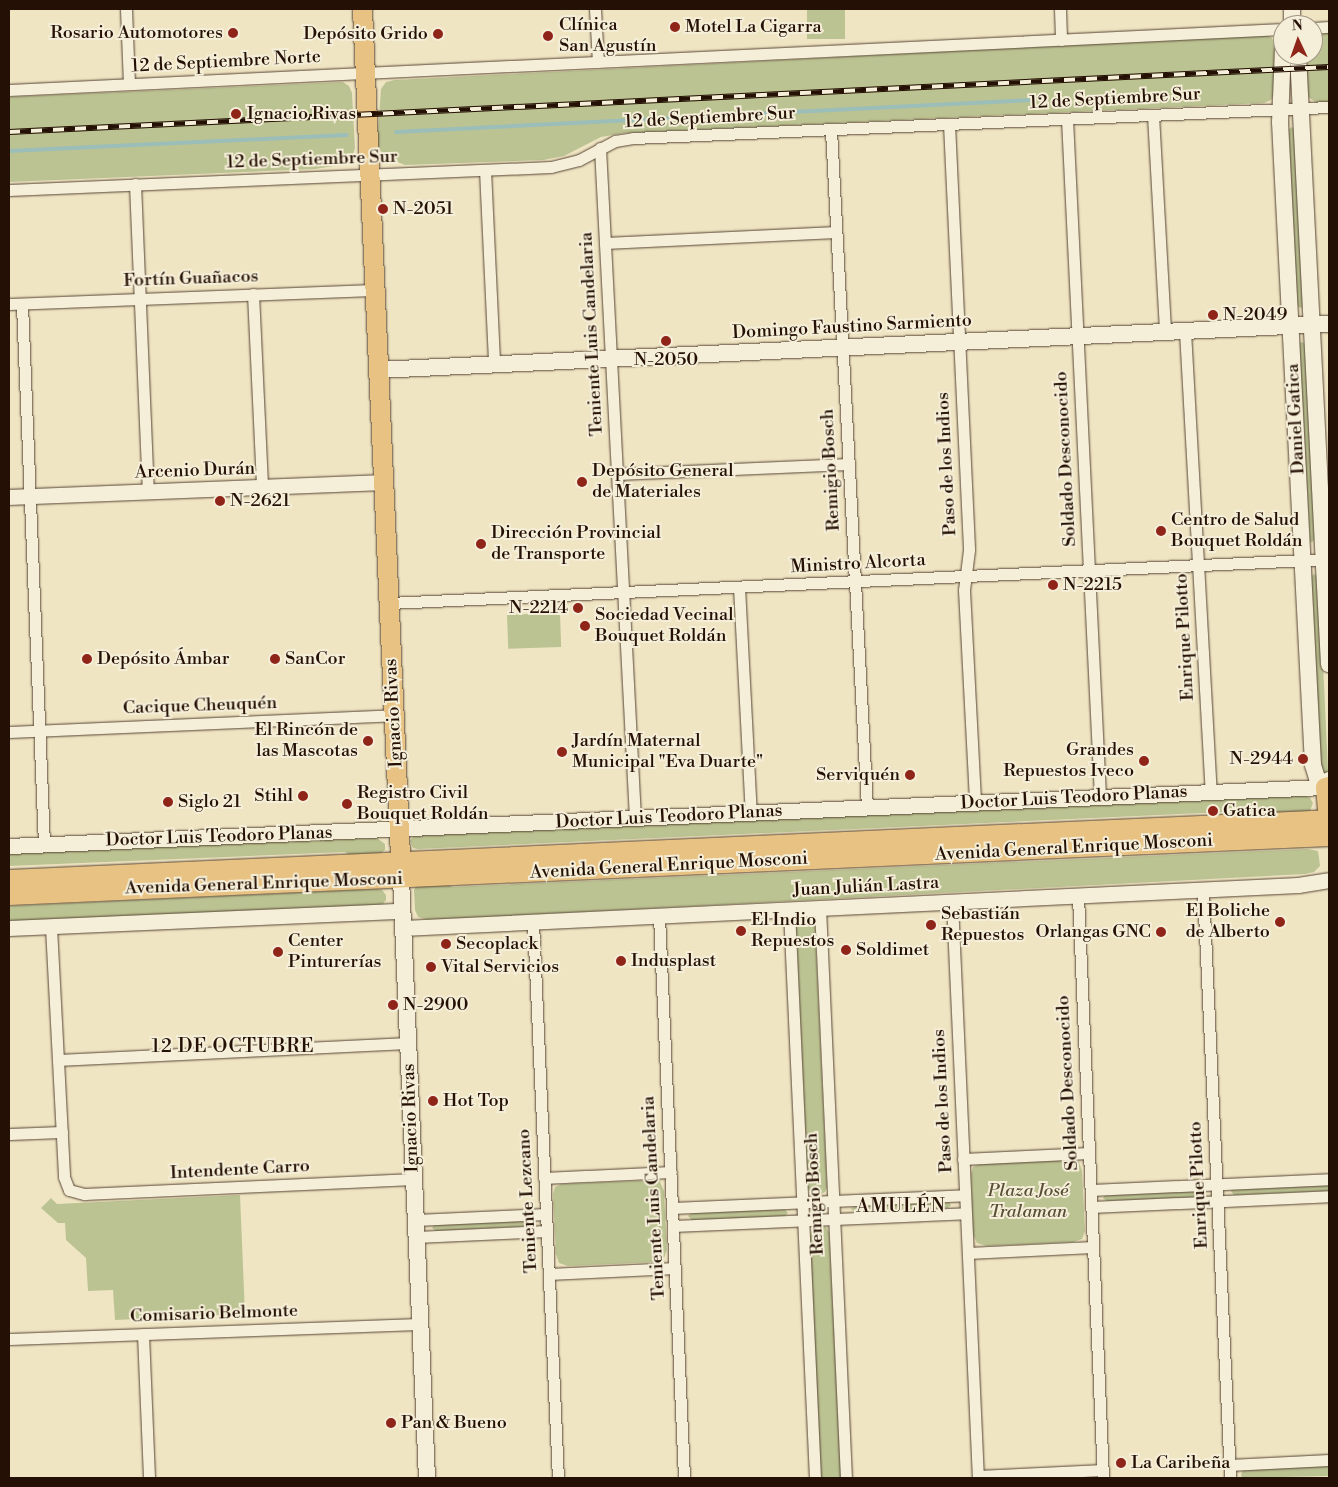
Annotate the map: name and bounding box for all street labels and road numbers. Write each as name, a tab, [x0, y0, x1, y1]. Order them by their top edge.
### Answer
street label: 12 de Septiembre Norte	[131, 46, 321, 78]
street label: 12 de Septiembre Sur	[1029, 84, 1201, 114]
street label: 12 de Septiembre Sur	[624, 103, 796, 133]
street label: 12 de Septiembre Sur	[226, 146, 398, 174]
street label: Teniente Luis Candelaria	[576, 231, 608, 437]
street label: Fortín Guañacos	[123, 266, 259, 292]
street label: Domingo Faustino Sarmiento	[732, 310, 972, 344]
street label: Daniel Gatica	[1282, 363, 1310, 475]
street label: Soldado Desconocido	[1051, 371, 1081, 547]
street label: Paso de los Indios	[932, 392, 962, 536]
street label: Remigio Bosch	[817, 408, 845, 532]
street label: Arcenio Durán	[134, 458, 256, 484]
street label: Ministro Alcorta	[790, 550, 926, 578]
street label: Enrique Pilotto	[1171, 573, 1199, 701]
street label: Ignacio Rivas	[380, 658, 408, 768]
street label: Cacique Cheuquén	[123, 693, 277, 719]
street label: Doctor Luis Teodoro Planas	[960, 781, 1188, 815]
street label: Doctor Luis Teodoro Planas	[555, 800, 783, 834]
street label: Doctor Luis Teodoro Planas	[105, 822, 333, 852]
street label: Avenida General Enrique Mosconi	[935, 830, 1213, 866]
street label: Avenida General Enrique Mosconi	[530, 848, 808, 884]
street label: Avenida General Enrique Mosconi	[125, 868, 403, 900]
street label: Juan Julián Lastra	[792, 872, 940, 902]
street label: Soldado Desconocido	[1053, 995, 1083, 1171]
street label: Paso de los Indios	[928, 1029, 958, 1173]
street label: Ignacio Rivas	[398, 1063, 424, 1173]
street label: Teniente Luis Candelaria	[638, 1095, 670, 1301]
street label: Enrique Pilotto	[1185, 1121, 1213, 1249]
street label: Teniente Lezcano	[513, 1128, 543, 1274]
street label: Remigio Bosch	[801, 1132, 829, 1256]
street label: Intendente Carro	[170, 1156, 310, 1184]
street label: Comisario Belmonte	[130, 1300, 298, 1328]

